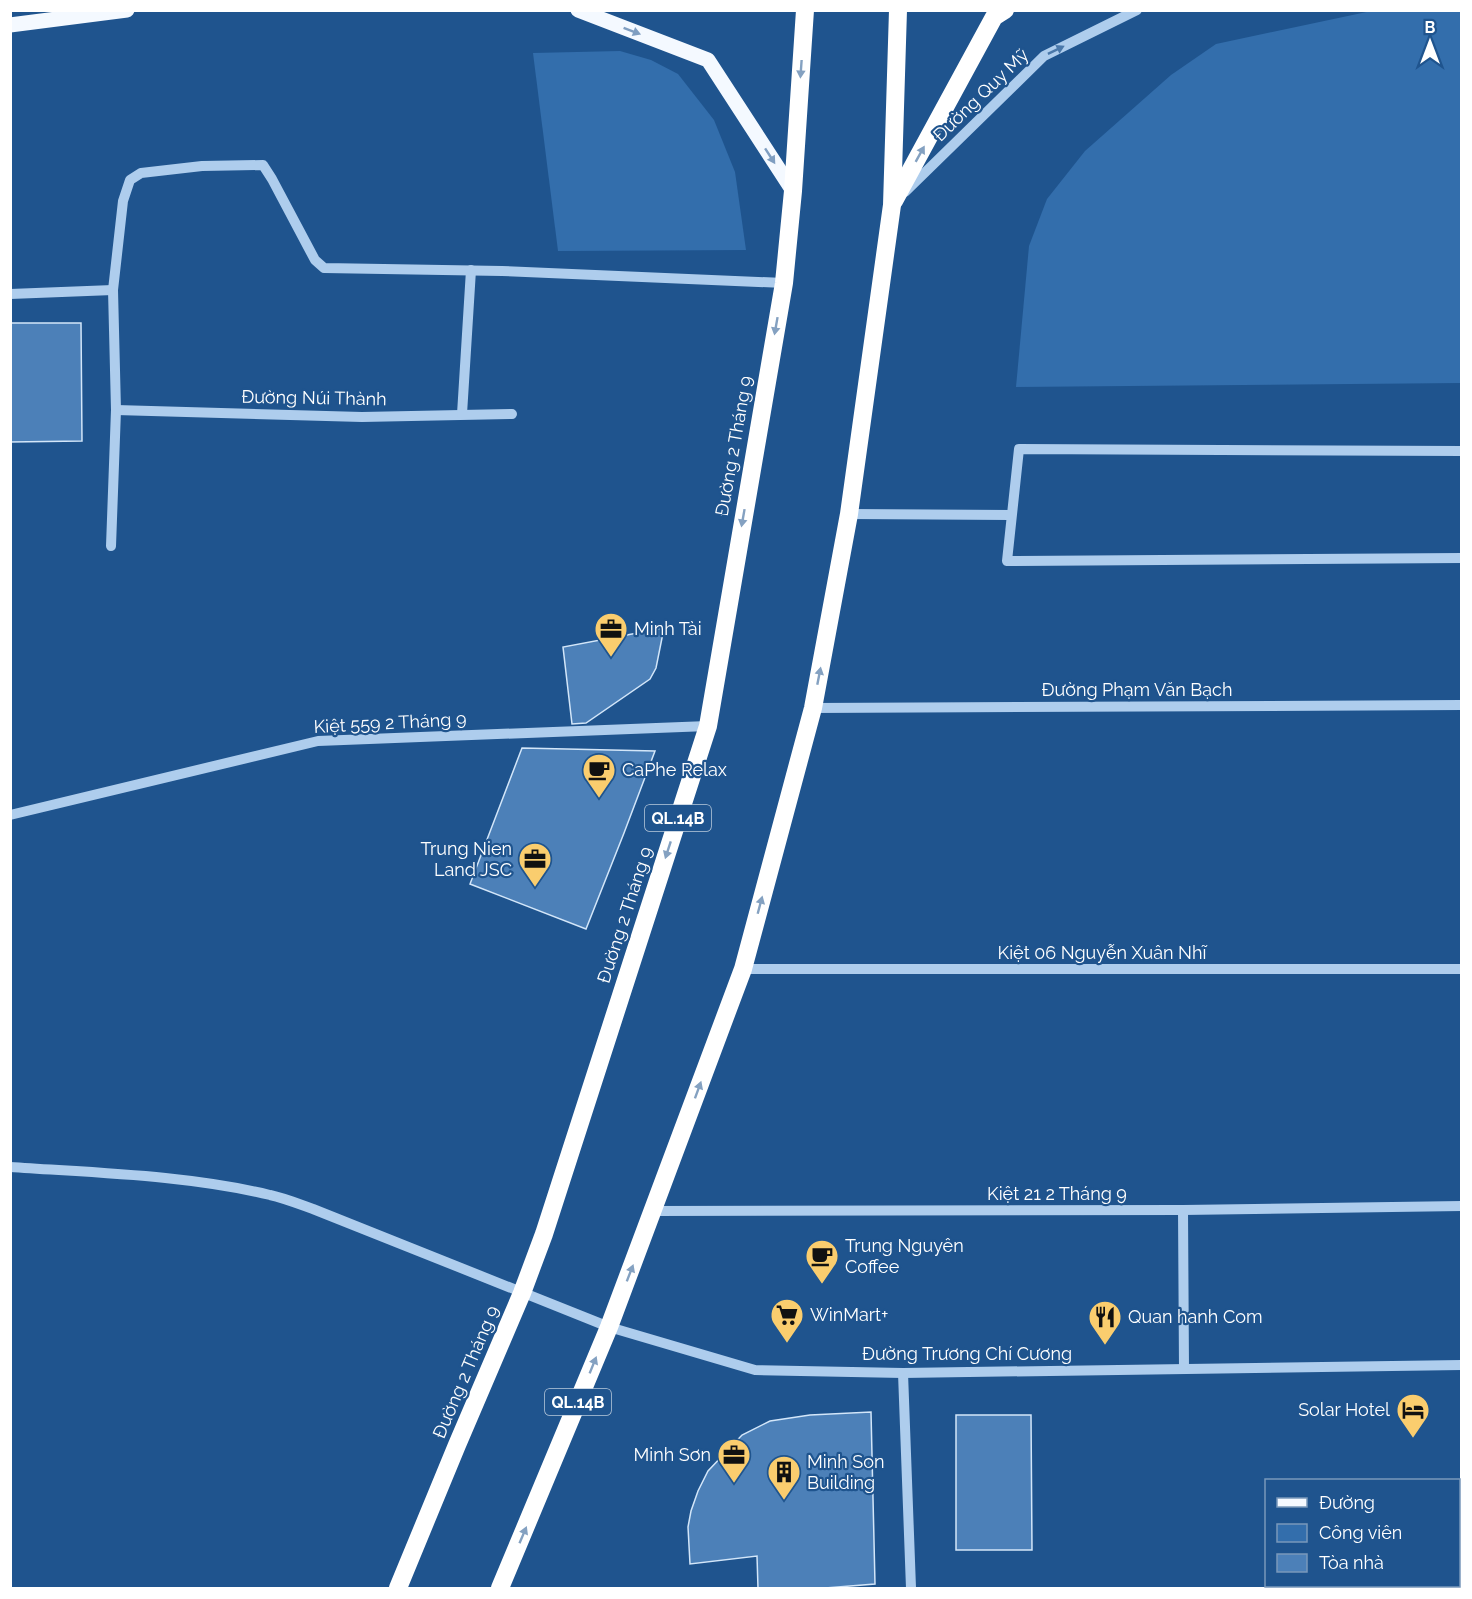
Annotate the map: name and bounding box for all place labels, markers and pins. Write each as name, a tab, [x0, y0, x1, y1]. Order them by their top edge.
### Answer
office icon: Minh Tài	[593, 611, 629, 658]
place label: Minh Tài	[634, 618, 702, 639]
cafe icon: CaPhe Relax	[581, 752, 617, 799]
place label: CaPhe Relax	[622, 759, 727, 780]
place label: Trung Nien Land JSC	[421, 838, 512, 880]
office icon: Trung Nien Land JSC	[517, 841, 553, 888]
place label: Trung Nguyên Coffee	[845, 1235, 964, 1277]
cafe icon: Trung Nguyên Coffee	[804, 1238, 840, 1285]
supermarket icon: WinMart+	[769, 1297, 805, 1344]
restaurant icon: Quan hanh Com	[1087, 1299, 1123, 1346]
place label: WinMart+	[810, 1304, 889, 1325]
place label: Quan hanh Com	[1128, 1306, 1263, 1327]
hotel icon: Solar Hotel	[1395, 1392, 1431, 1439]
place label: Solar Hotel	[1298, 1399, 1390, 1420]
office icon: Minh Sơn	[716, 1437, 752, 1484]
place label: Minh Sơn	[634, 1444, 711, 1465]
place label: Minh Son Building	[807, 1451, 884, 1493]
building icon: Minh Son Building	[766, 1454, 802, 1501]

